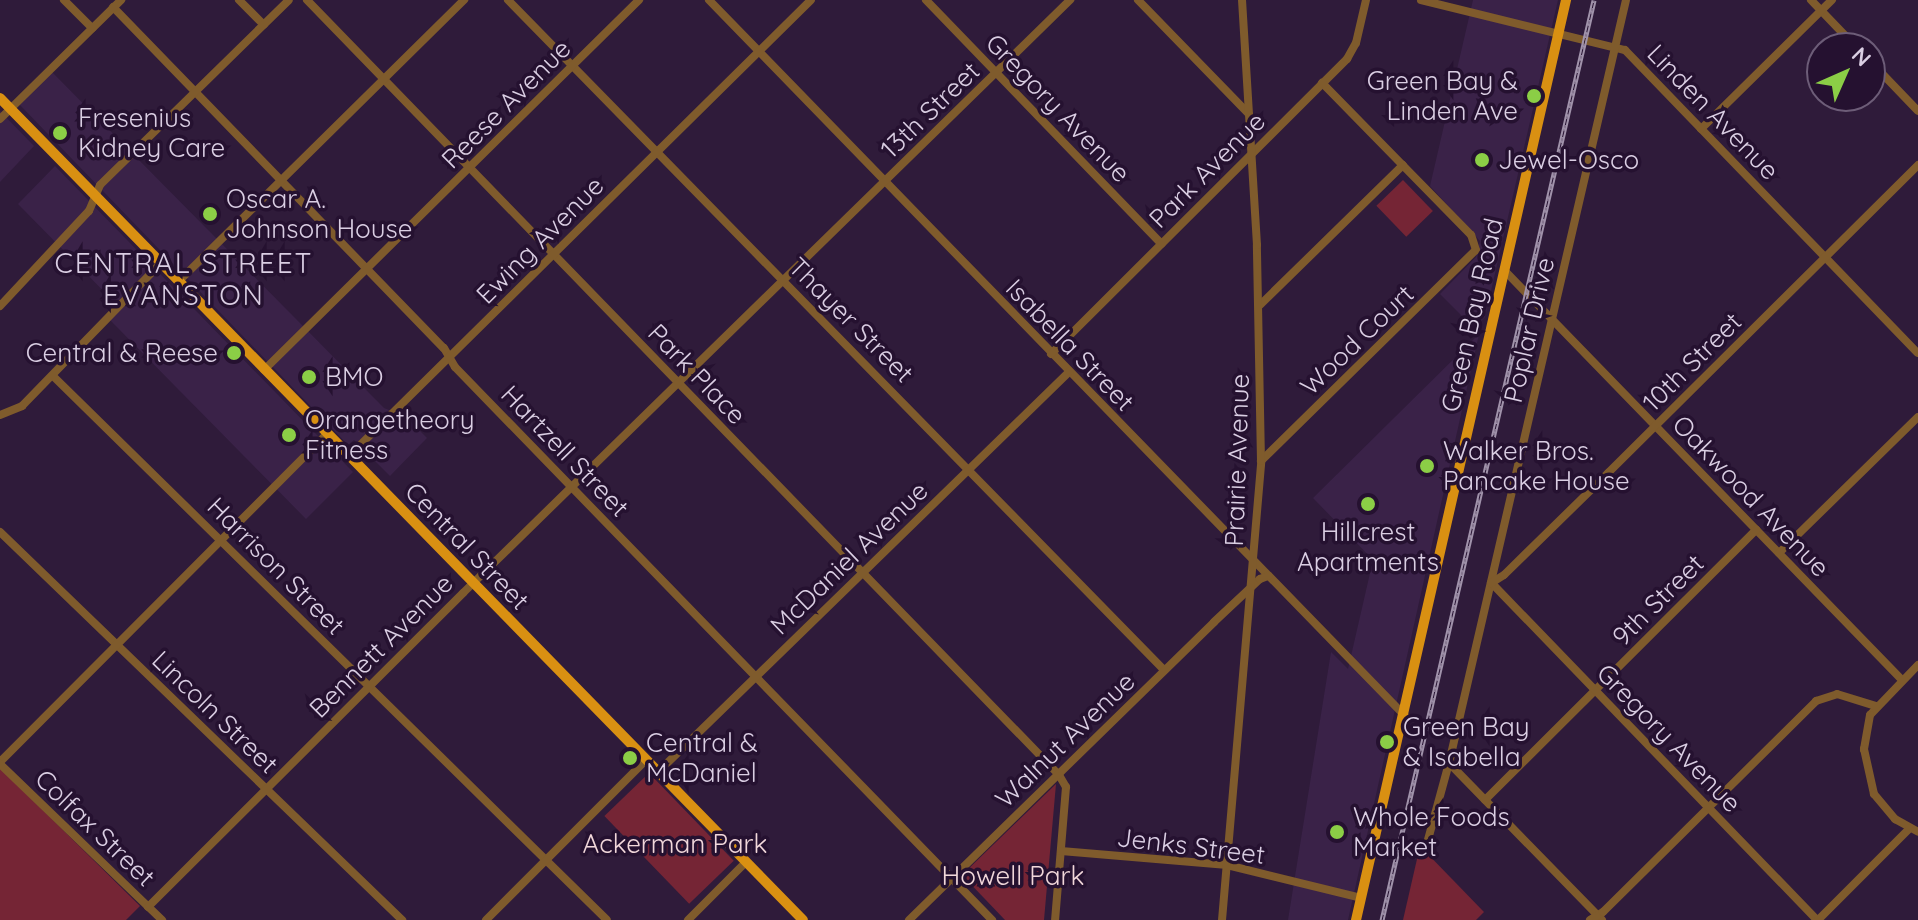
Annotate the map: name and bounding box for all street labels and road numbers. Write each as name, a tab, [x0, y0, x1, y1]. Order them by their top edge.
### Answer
street label: Gregory Avenue	[979, 27, 1137, 189]
street label: Reese Avenue	[435, 33, 577, 175]
street label: Linden Avenue	[1641, 38, 1785, 186]
street label: 13th Street	[874, 55, 986, 165]
street label: Park Avenue	[1143, 106, 1271, 234]
street label: Ewing Avenue	[470, 170, 610, 310]
street label: Green Bay Road	[1435, 215, 1509, 415]
street label: Thayer Street	[782, 251, 920, 389]
street label: Poplar Drive	[1497, 254, 1561, 406]
street label: Isabella Street	[999, 273, 1141, 417]
street label: Wood Court	[1294, 278, 1420, 402]
street label: 10th Street	[1636, 306, 1748, 418]
street label: Park Place	[641, 317, 753, 431]
street label: Prairie Avenue	[1218, 373, 1256, 547]
street label: Hartzell Street	[495, 379, 635, 523]
street label: Oakwood Avenue	[1666, 409, 1836, 583]
street label: McDaniel Avenue	[764, 475, 934, 641]
street label: Central Street	[398, 476, 536, 616]
street label: Harrison Street	[201, 491, 351, 641]
street label: 9th Street	[1606, 548, 1710, 652]
street label: Bennett Avenue	[303, 568, 459, 724]
street label: Lincoln Street	[146, 644, 284, 780]
street label: Gregory Avenue	[1590, 657, 1748, 819]
street label: Walnut Avenue	[989, 666, 1141, 814]
street label: Colfax Street	[29, 763, 161, 893]
street label: Jenks Street	[1115, 821, 1267, 871]

